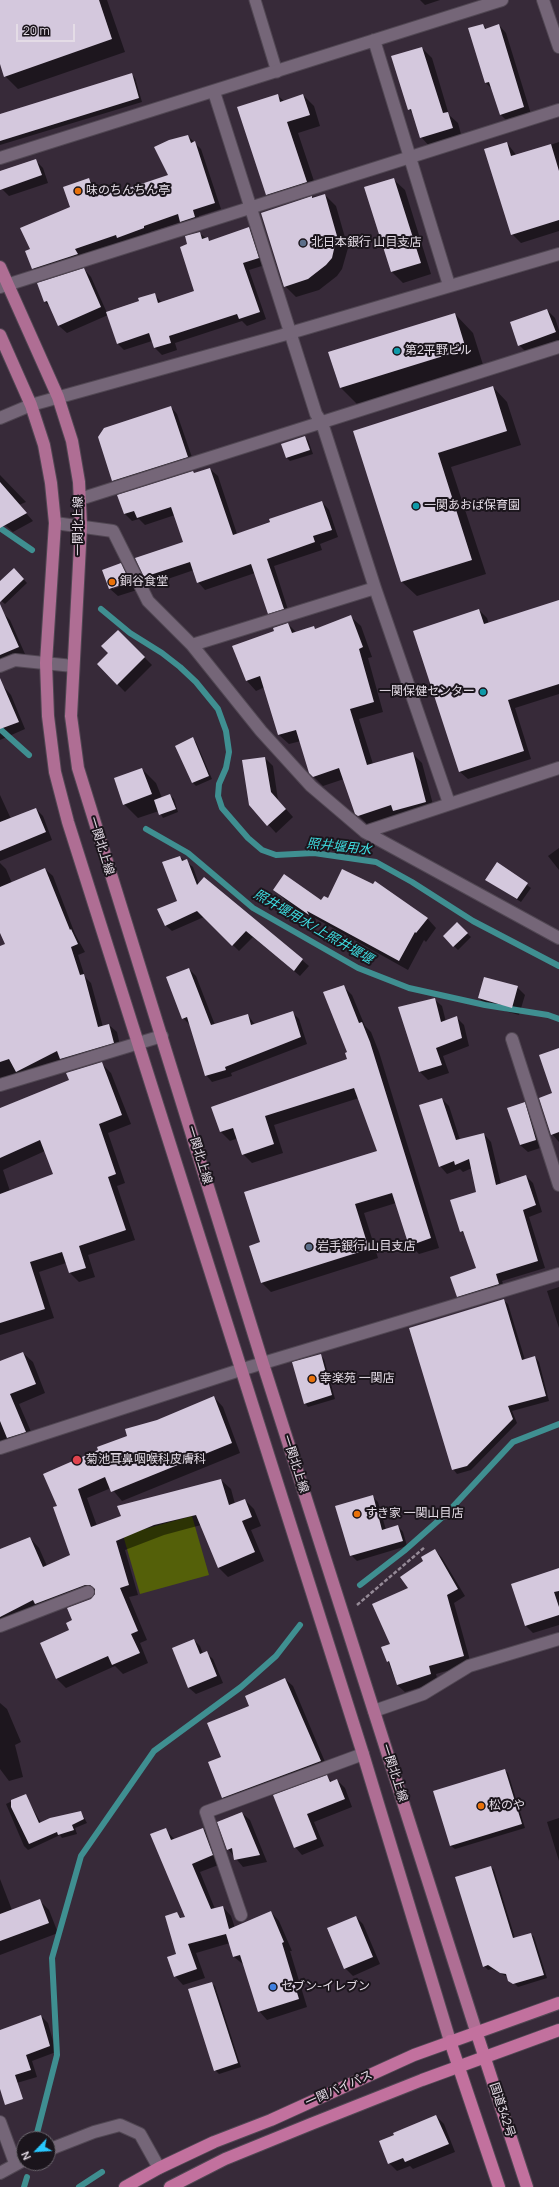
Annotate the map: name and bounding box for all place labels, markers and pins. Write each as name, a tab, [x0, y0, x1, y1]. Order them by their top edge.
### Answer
place label: 味のちんちん亭	[86, 184, 170, 198]
marker: 味のちんちん亭	[73, 186, 83, 196]
place label: 北日本銀行 山目支店	[311, 236, 421, 250]
marker: 北日本銀行 山目支店	[298, 238, 308, 248]
place label: 第2平野ビル	[405, 344, 472, 358]
marker: 第2平野ビル	[392, 346, 402, 356]
place label: 一関あおば保育園	[424, 499, 520, 513]
marker: 一関あおば保育園	[411, 501, 421, 511]
place label: 銅谷食堂	[120, 575, 168, 589]
marker: 銅谷食堂	[107, 577, 117, 587]
place label: 一関保健センター	[379, 685, 475, 699]
marker: 一関保健センター	[478, 687, 488, 697]
place label: 岩手銀行 山目支店	[317, 1240, 415, 1254]
marker: 岩手銀行 山目支店	[304, 1242, 314, 1252]
place label: 幸楽苑 一関店	[320, 1372, 394, 1386]
marker: 幸楽苑 一関店	[307, 1374, 317, 1384]
place label: 菊池耳鼻咽喉科皮膚科	[86, 1453, 206, 1467]
marker: 菊池耳鼻咽喉科皮膚科	[71, 1454, 83, 1466]
place label: すき家 一関山目店	[365, 1507, 463, 1521]
marker: すき家 一関山目店	[352, 1509, 362, 1519]
place label: 松のや	[489, 1799, 525, 1813]
marker: 松のや	[476, 1801, 486, 1811]
place label: セブン-イレブン	[281, 1980, 370, 1994]
marker: セブン-イレブン	[268, 1982, 278, 1992]

